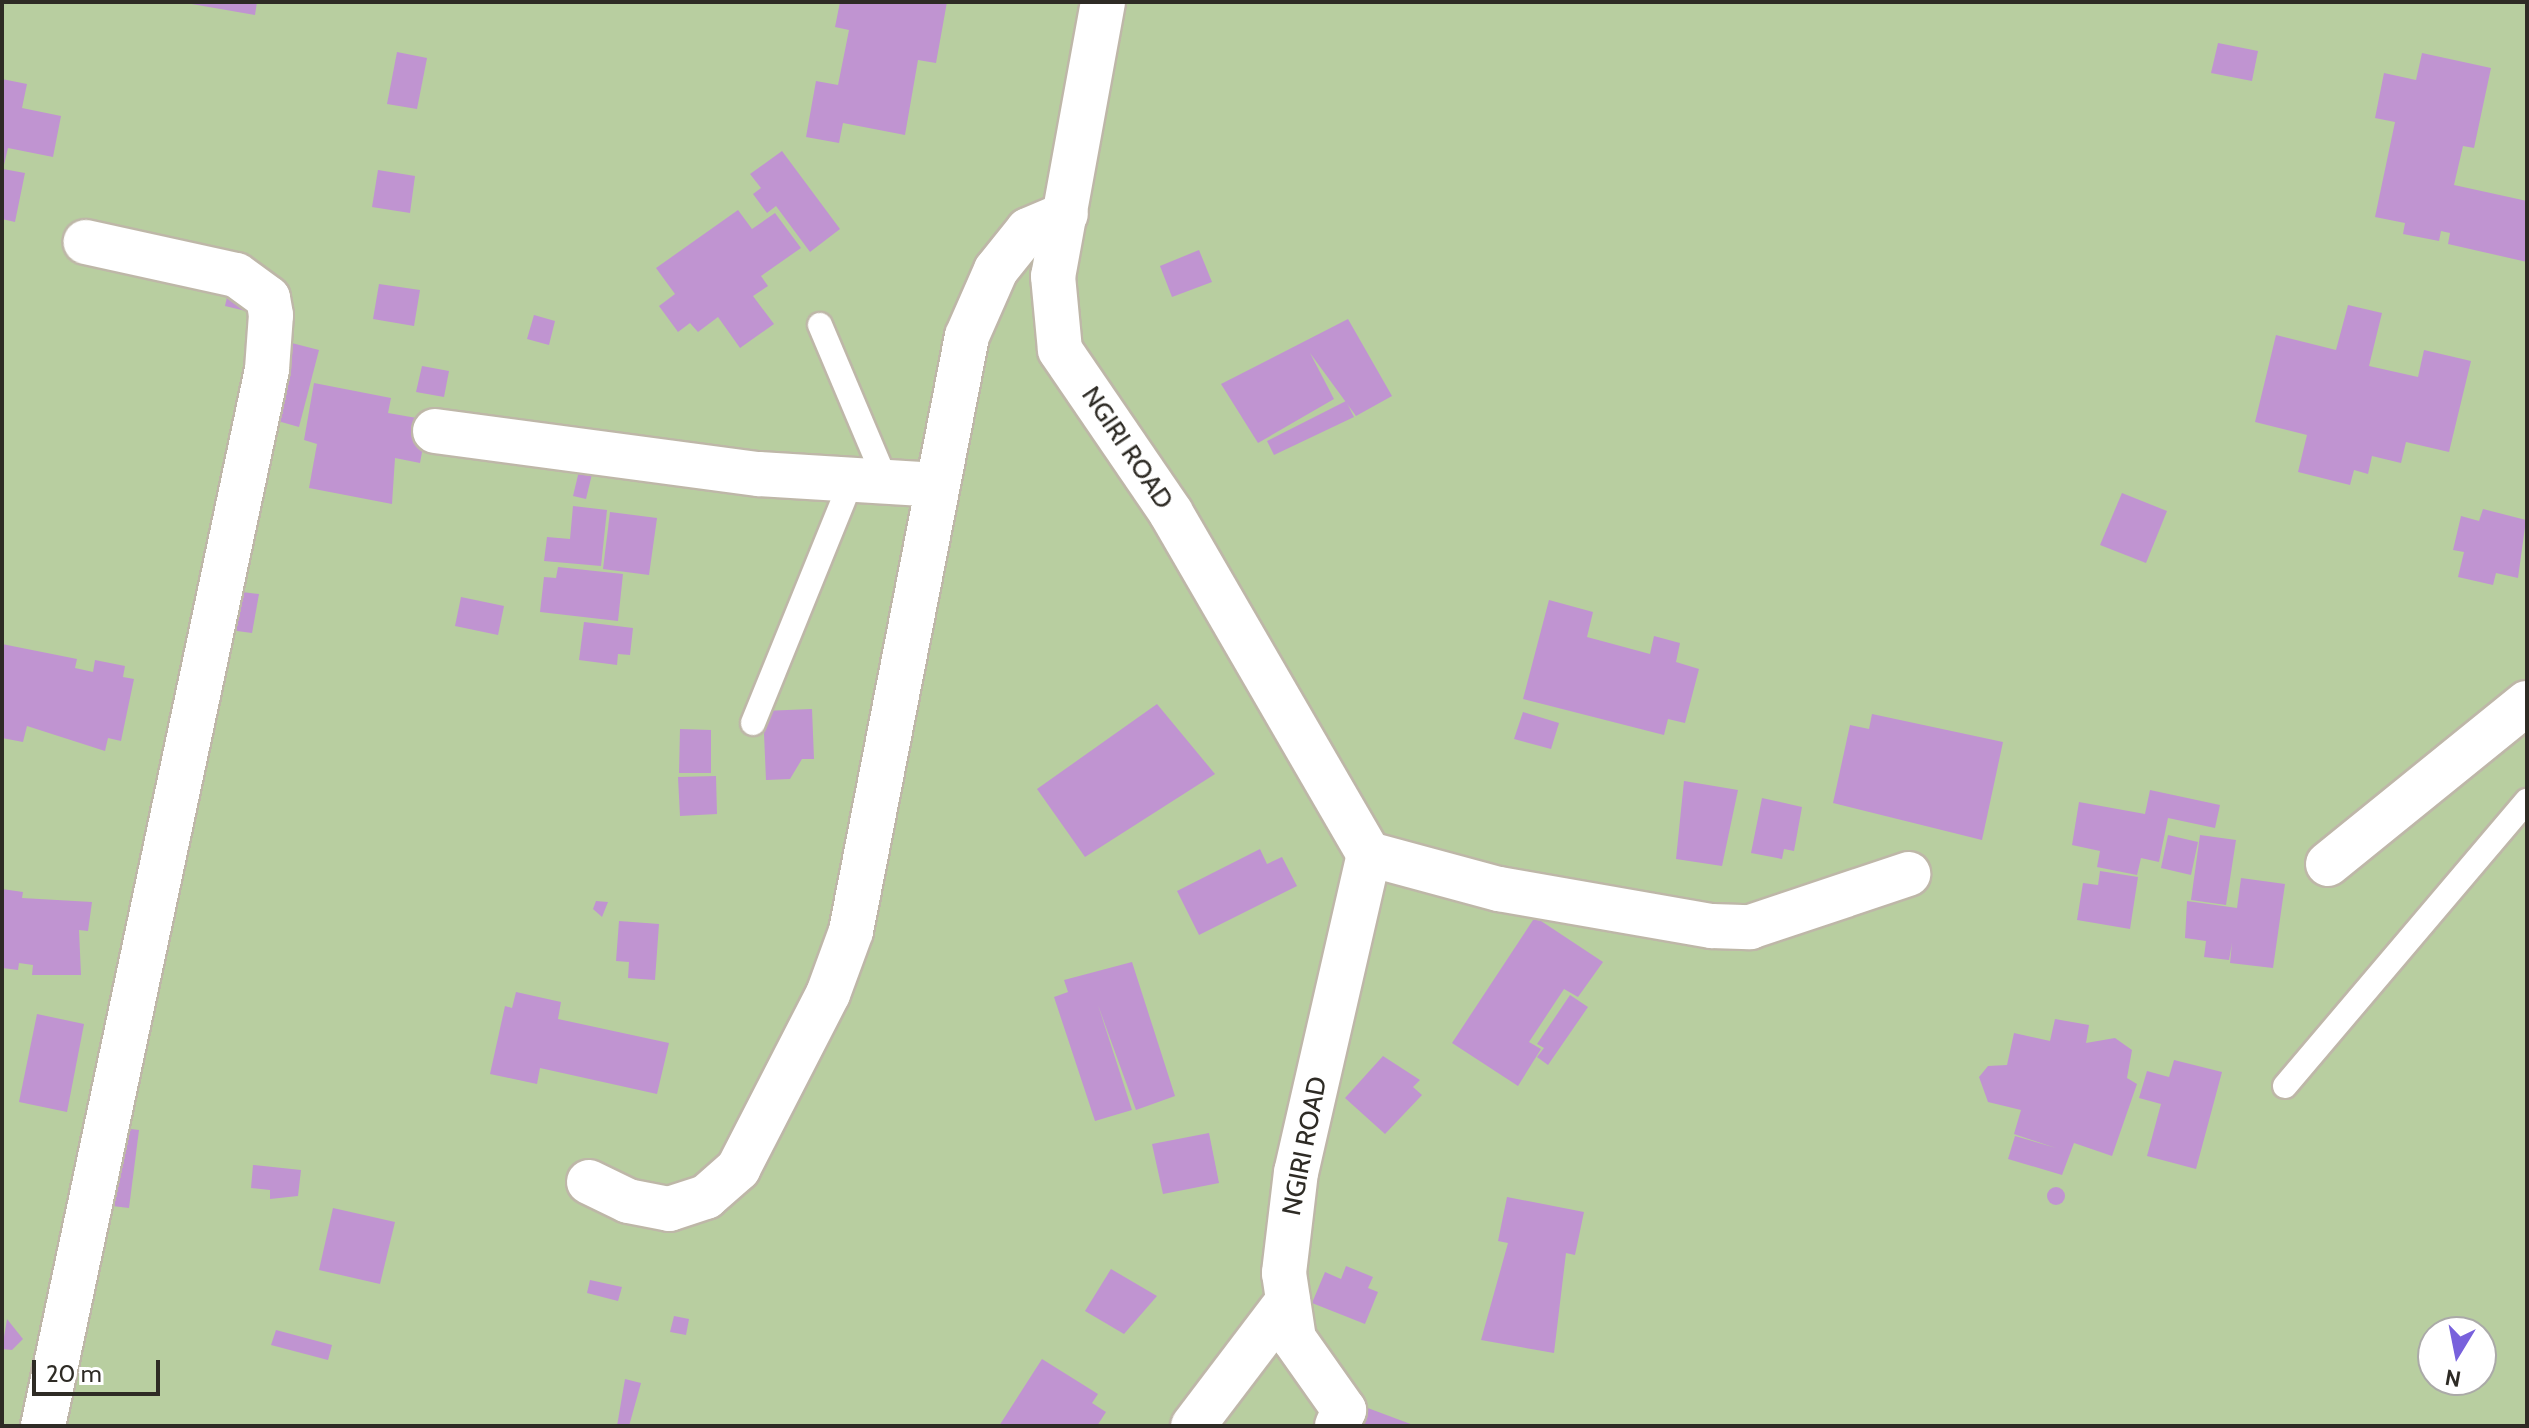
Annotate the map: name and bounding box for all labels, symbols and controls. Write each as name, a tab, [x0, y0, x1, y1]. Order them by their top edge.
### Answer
street label: NGIRI ROAD	[1075, 381, 1179, 515]
street label: NGIRI ROAD	[1276, 1074, 1334, 1218]
north arrow	[2417, 1316, 2497, 1396]
scale bar	[36, 1344, 164, 1394]
text: 20 m	[46, 1359, 102, 1388]
text: N	[2443, 1364, 2463, 1393]

